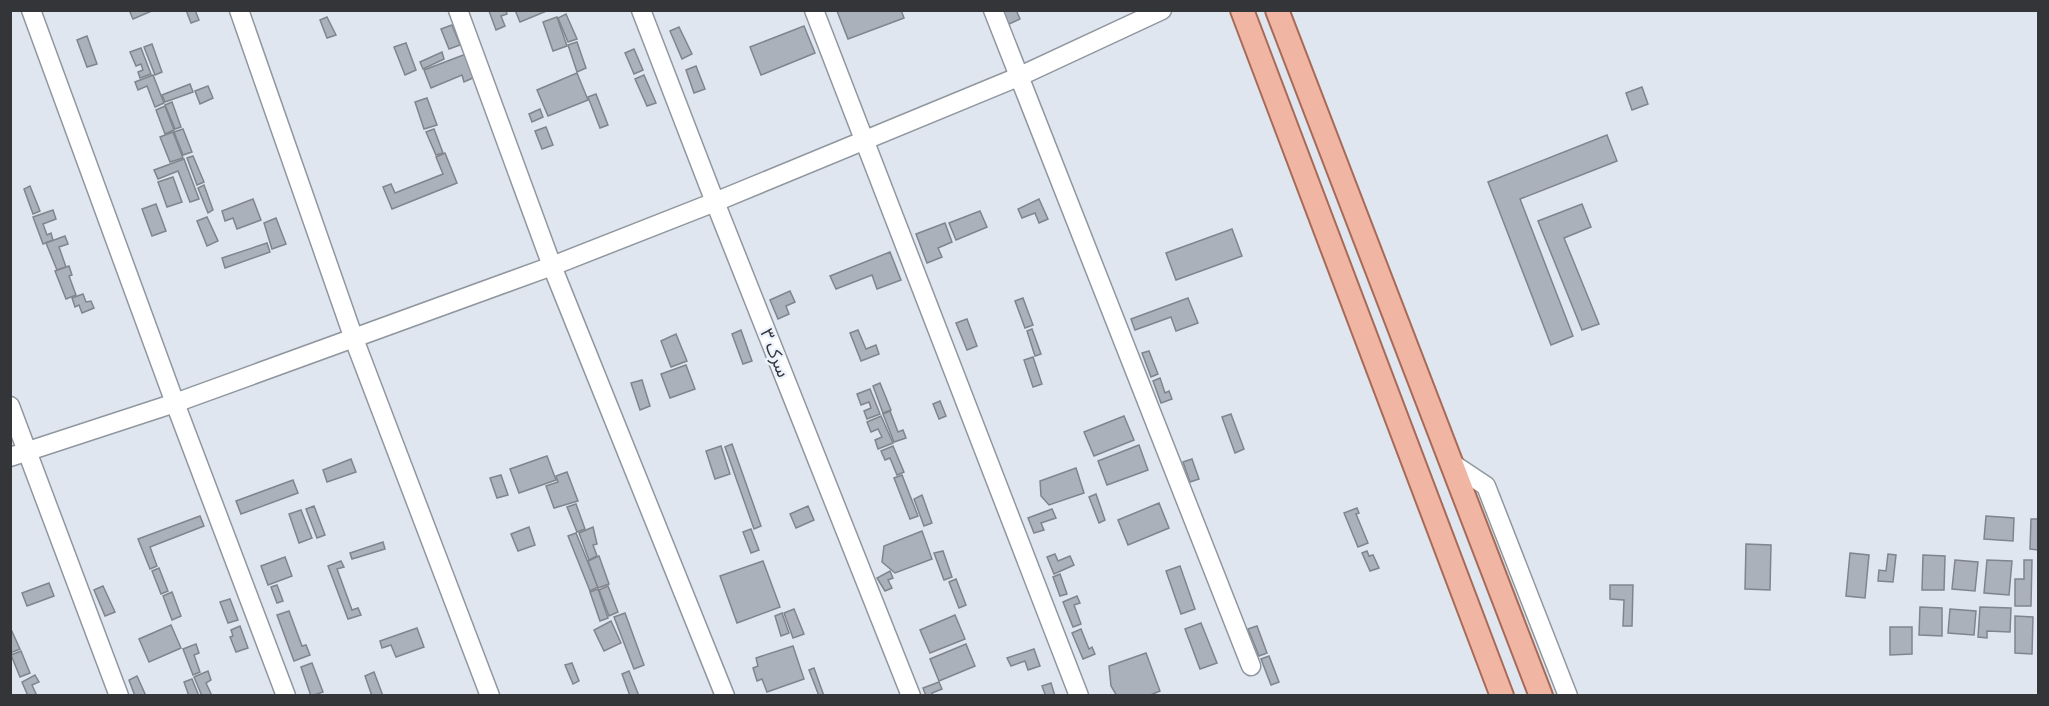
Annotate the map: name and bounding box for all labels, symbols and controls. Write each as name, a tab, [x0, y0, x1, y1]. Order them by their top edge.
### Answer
street label: سرک ۳	[755, 325, 795, 381]

